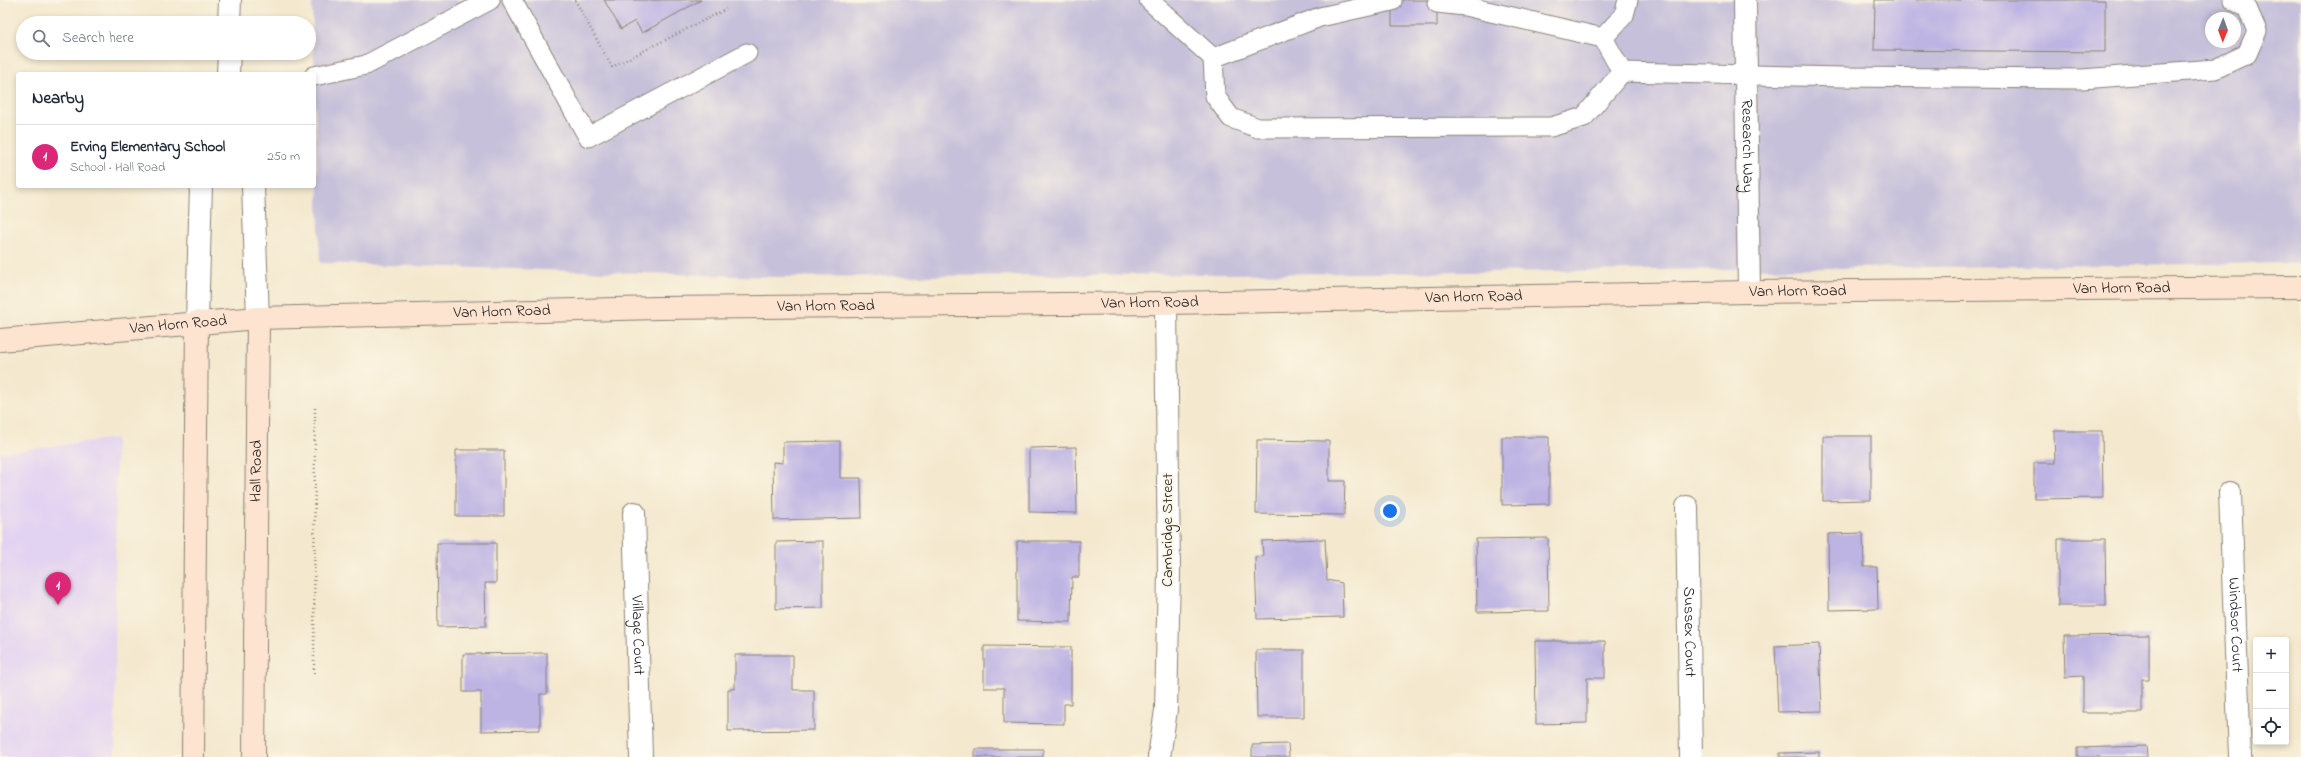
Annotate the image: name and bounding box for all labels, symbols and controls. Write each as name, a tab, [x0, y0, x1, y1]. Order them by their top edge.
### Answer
north arrow	[2205, 12, 2241, 48]
search box	[16, 16, 316, 60]
icon: search	[30, 27, 52, 49]
text: Search here	[62, 27, 134, 49]
text: Nearby	[32, 86, 84, 111]
street label: Research Way	[1734, 99, 1760, 193]
text: Erving Elementary School	[70, 136, 225, 158]
text: 1	[43, 147, 47, 166]
text: 250 m	[267, 147, 300, 166]
text: School · Hall Road	[70, 158, 165, 177]
street label: Van Horn Road	[2072, 276, 2171, 301]
street label: Van Horn Road	[1748, 279, 1847, 304]
street label: Van Horn Road	[1424, 284, 1523, 310]
street label: Van Horn Road	[1100, 290, 1199, 316]
street label: Van Horn Road	[776, 294, 875, 319]
street label: Van Horn Road	[452, 299, 551, 325]
street label: Van Horn Road	[128, 309, 228, 341]
street label: Hall Road	[244, 440, 269, 502]
street label: Cambridge Street	[1156, 472, 1180, 587]
your location	[1380, 501, 1400, 521]
pin: 1	[45, 572, 71, 605]
street label: Windsor Court	[2221, 577, 2249, 673]
street label: Sussex Court	[1676, 586, 1702, 678]
street label: Village Court	[624, 593, 651, 676]
map controls	[2253, 637, 2289, 745]
button: +	[2253, 637, 2289, 673]
button: −	[2253, 673, 2289, 709]
button: locate	[2253, 709, 2289, 745]

